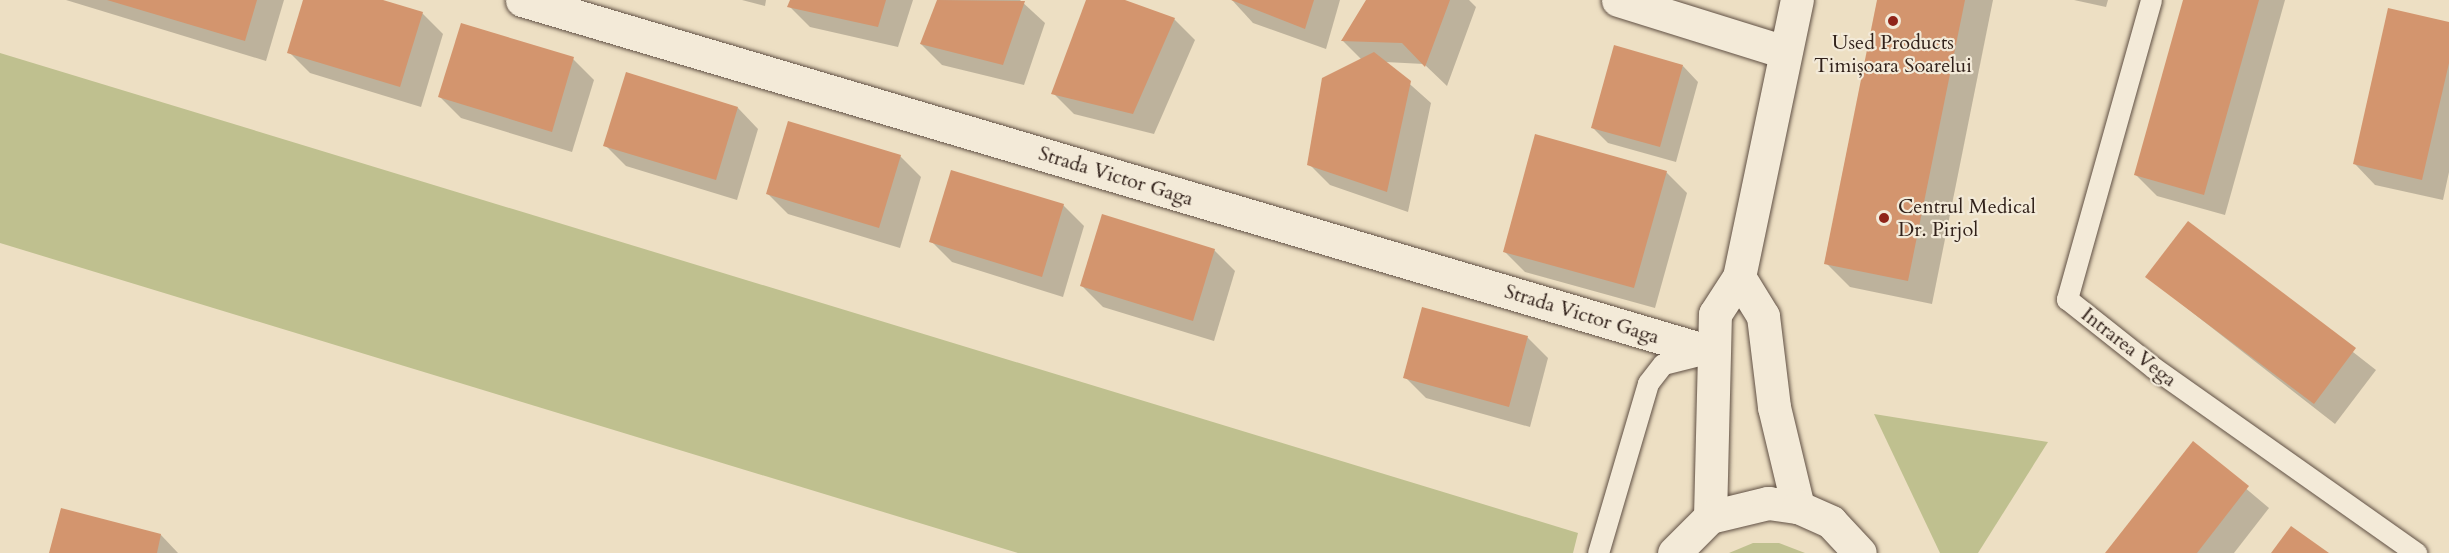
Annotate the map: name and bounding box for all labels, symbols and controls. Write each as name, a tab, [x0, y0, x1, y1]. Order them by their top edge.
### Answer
marker: Used Products Timișoara Soarelui	[1886, 14, 1900, 28]
place label: Used Products Timișoara Soarelui	[1814, 30, 1972, 77]
street label: Strada Victor Gaga	[1036, 141, 1196, 211]
place label: Centrul Medical Dr. Pirjol	[1898, 195, 2036, 242]
marker: Centrul Medical Dr. Pirjol	[1875, 209, 1893, 227]
street label: Strada Victor Gaga	[1502, 279, 1662, 349]
street label: Intrarea Vega	[2077, 302, 2181, 392]

